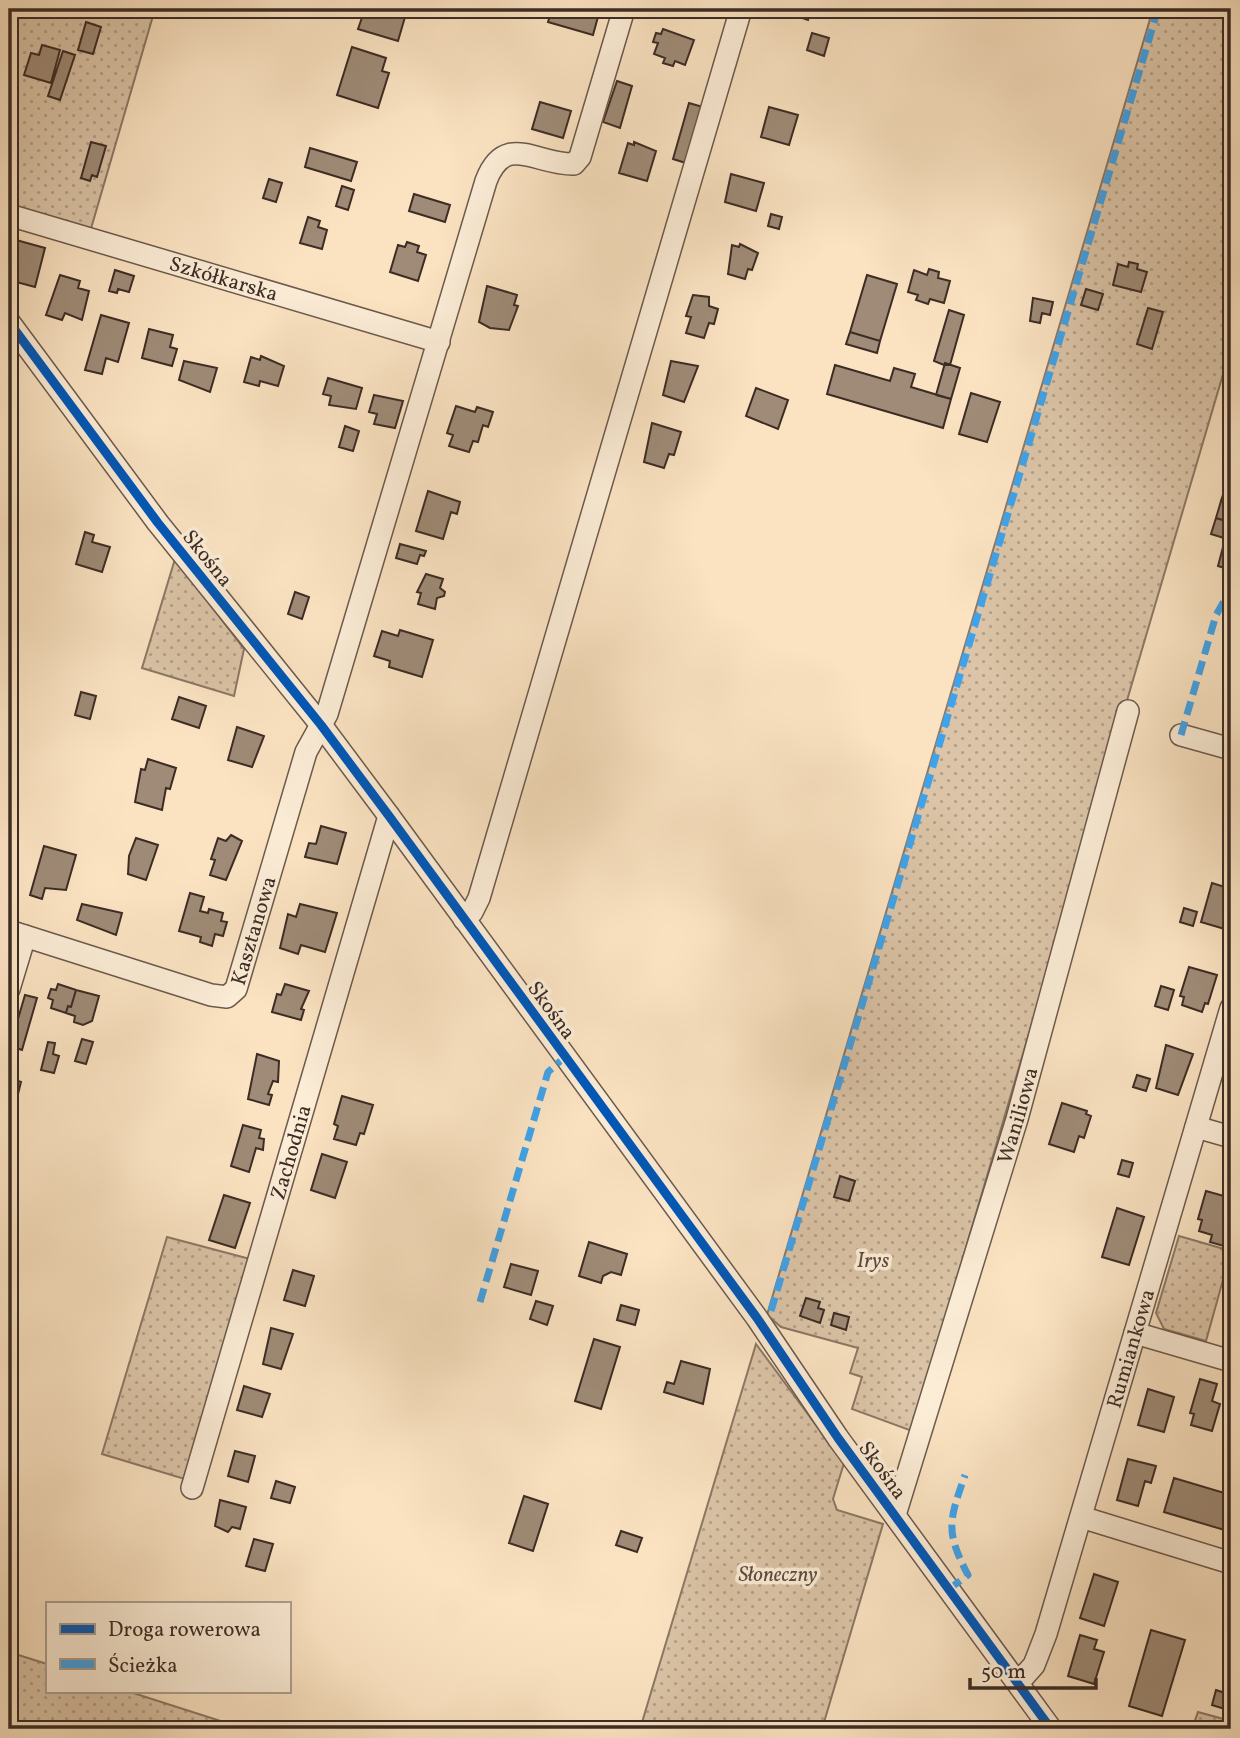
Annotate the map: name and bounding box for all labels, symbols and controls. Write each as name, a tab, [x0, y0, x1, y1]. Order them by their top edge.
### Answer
street label: Szkółkarska	[166, 250, 281, 310]
street label: Skośna	[175, 524, 239, 594]
street label: Kasztanowa	[225, 873, 285, 989]
street label: Skośna	[520, 976, 582, 1046]
street label: Waniliowa	[991, 1064, 1046, 1168]
street label: Zachodnia	[264, 1102, 320, 1203]
park label: Irys	[857, 1247, 890, 1276]
street label: Rumiankowa	[1100, 1286, 1163, 1412]
street label: Skośna	[851, 1436, 913, 1506]
park label: Słoneczny	[738, 1561, 818, 1590]
legend	[46, 1602, 290, 1692]
text: Droga rowerowa	[108, 1616, 261, 1645]
scale bar	[970, 1647, 1096, 1691]
text: Ścieżka	[108, 1652, 178, 1681]
text: 50 m	[981, 1658, 1026, 1687]

